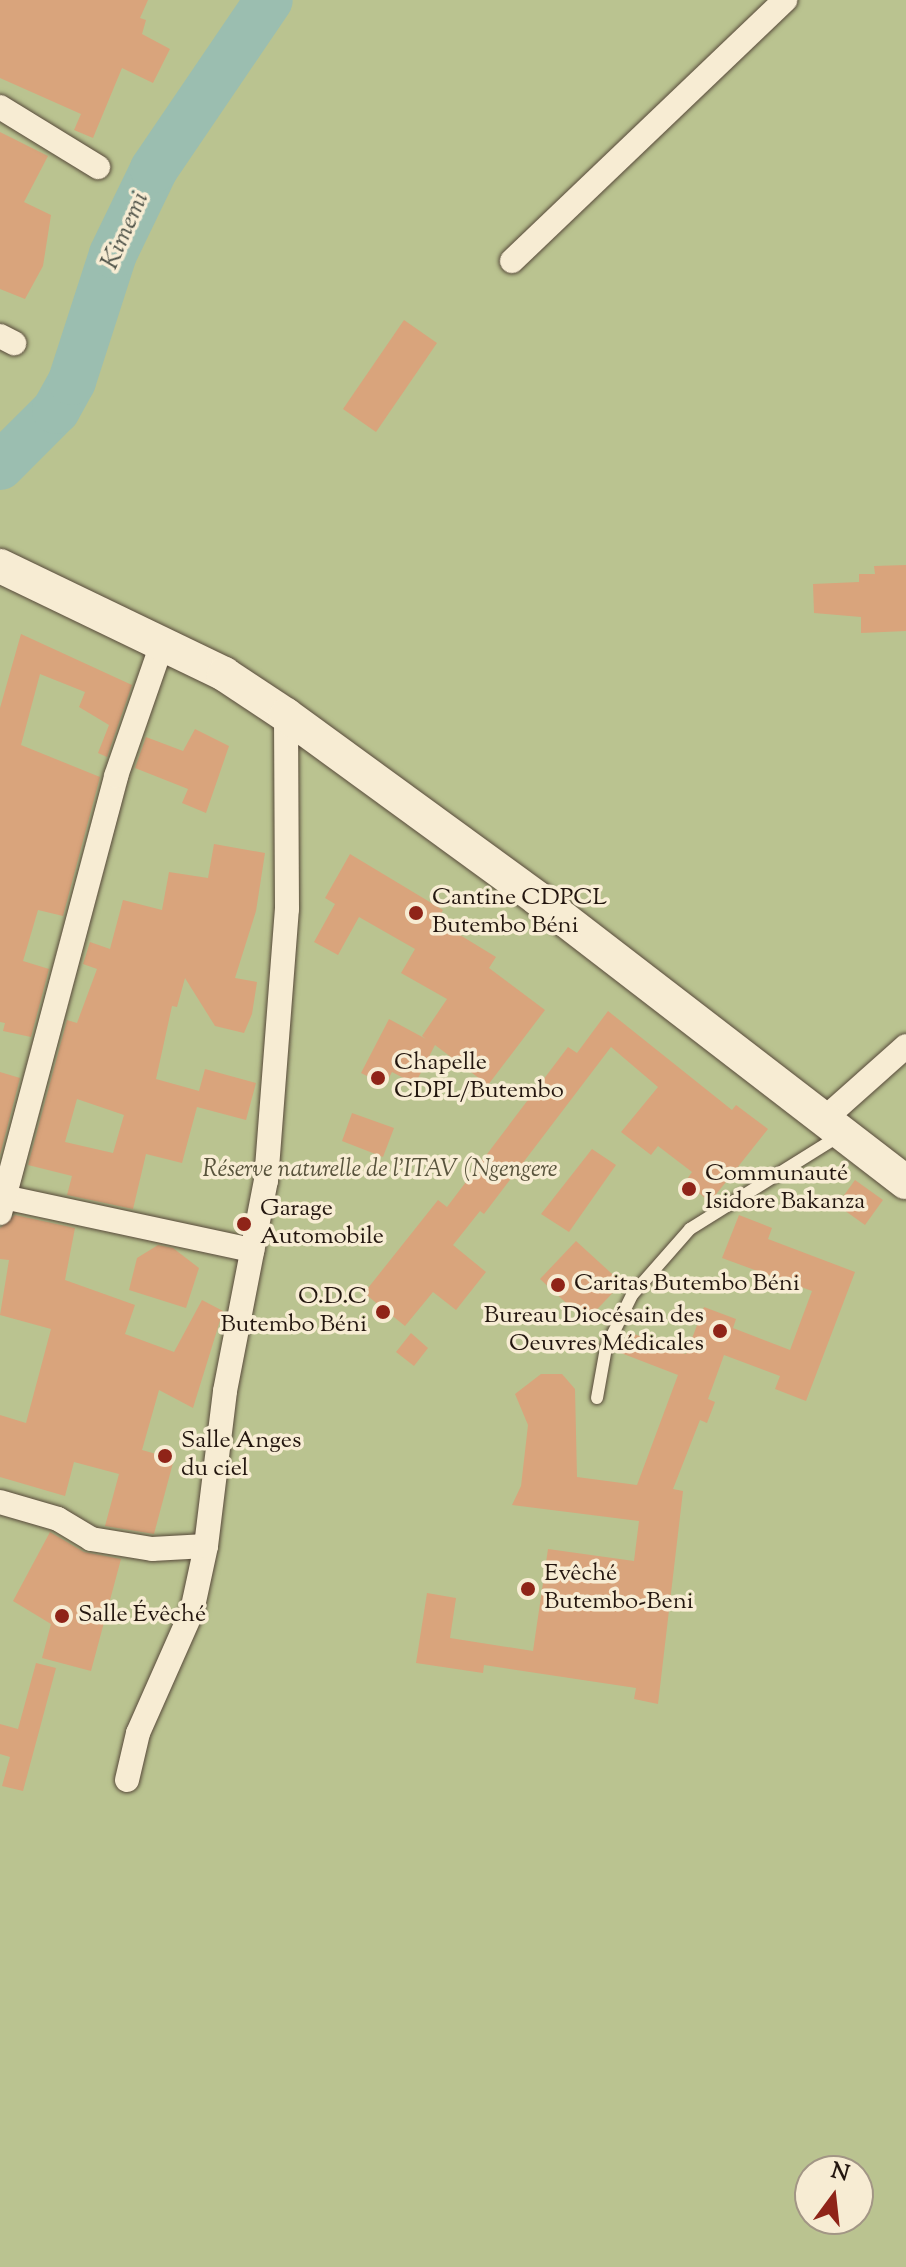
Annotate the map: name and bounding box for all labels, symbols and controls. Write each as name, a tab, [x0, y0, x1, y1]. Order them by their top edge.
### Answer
water label: Kimemi	[95, 187, 157, 275]
place label: Cantine CDPCL Butembo Béni	[432, 885, 607, 941]
marker: Cantine CDPCL Butembo Béni	[407, 904, 425, 922]
place label: Chapelle CDPL/Butembo	[394, 1050, 564, 1106]
marker: Chapelle CDPL/Butembo	[369, 1069, 387, 1087]
park label: Réserve naturelle de l'ITAV (Ngengere	[202, 1157, 558, 1185]
place label: Communauté Isidore Bakanza	[705, 1161, 865, 1217]
marker: Communauté Isidore Bakanza	[680, 1180, 698, 1198]
place label: Garage Automobile	[260, 1196, 384, 1252]
marker: Garage Automobile	[235, 1215, 253, 1233]
place label: Caritas Butembo Béni	[574, 1271, 800, 1299]
marker: Caritas Butembo Béni	[549, 1276, 567, 1294]
place label: O.D.C Butembo Béni	[220, 1284, 367, 1340]
marker: O.D.C Butembo Béni	[374, 1303, 392, 1321]
place label: Bureau Diocésain des Oeuvres Médicales	[484, 1303, 704, 1359]
marker: Bureau Diocésain des Oeuvres Médicales	[711, 1322, 729, 1340]
place label: Salle Anges du ciel	[181, 1428, 301, 1484]
marker: Salle Anges du ciel	[156, 1447, 174, 1465]
place label: Evêché Butembo-Beni	[544, 1561, 694, 1617]
marker: Evêché Butembo-Beni	[519, 1580, 537, 1598]
place label: Salle Évêché	[78, 1602, 206, 1630]
marker: Salle Évêché	[53, 1607, 71, 1625]
north arrow	[794, 2155, 874, 2235]
text: N	[827, 2156, 852, 2191]

